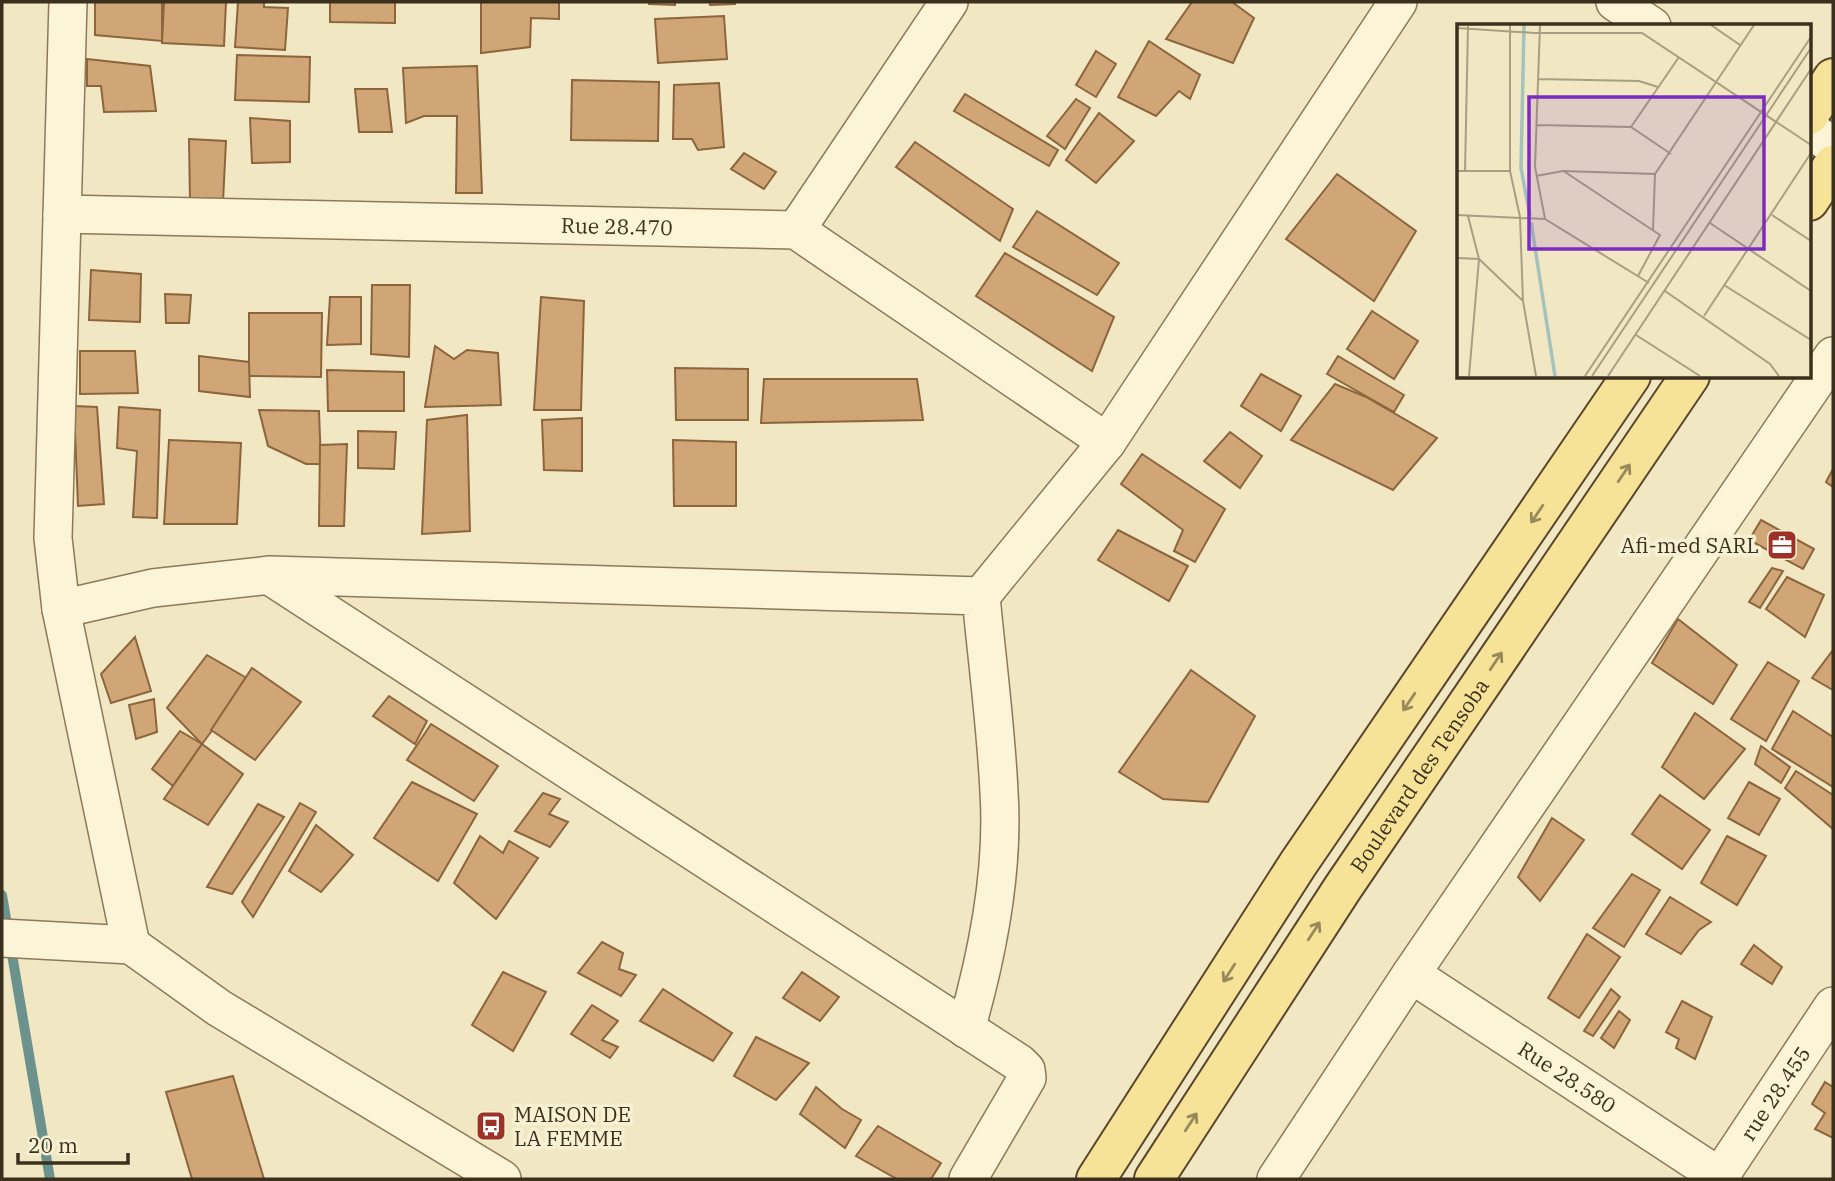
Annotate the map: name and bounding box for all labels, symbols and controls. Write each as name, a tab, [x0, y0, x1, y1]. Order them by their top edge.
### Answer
inset map	[1457, 24, 1811, 378]
street label: Rue 28.470	[561, 211, 673, 241]
one-way arrow	[1617, 464, 1631, 483]
one-way arrow	[1530, 504, 1544, 523]
office icon: Afi-med SARL	[1765, 528, 1799, 562]
place label: Afi-med SARL	[1621, 531, 1759, 559]
one-way arrow	[1489, 652, 1503, 671]
street label: Boulevard des Tensoba	[1343, 673, 1495, 878]
one-way arrow	[1402, 691, 1416, 711]
one-way arrow	[1307, 922, 1322, 941]
one-way arrow	[1221, 962, 1235, 982]
street label: Rue 28.580	[1513, 1034, 1622, 1119]
street label: rue 28.455	[1734, 1041, 1816, 1146]
place label: MAISON DE LA FEMME	[514, 1100, 631, 1152]
bus stop icon: MAISON DE LA FEMME	[474, 1109, 508, 1143]
one-way arrow	[1184, 1113, 1198, 1132]
scale bar	[18, 1122, 128, 1166]
text: 20 m	[28, 1131, 78, 1159]

